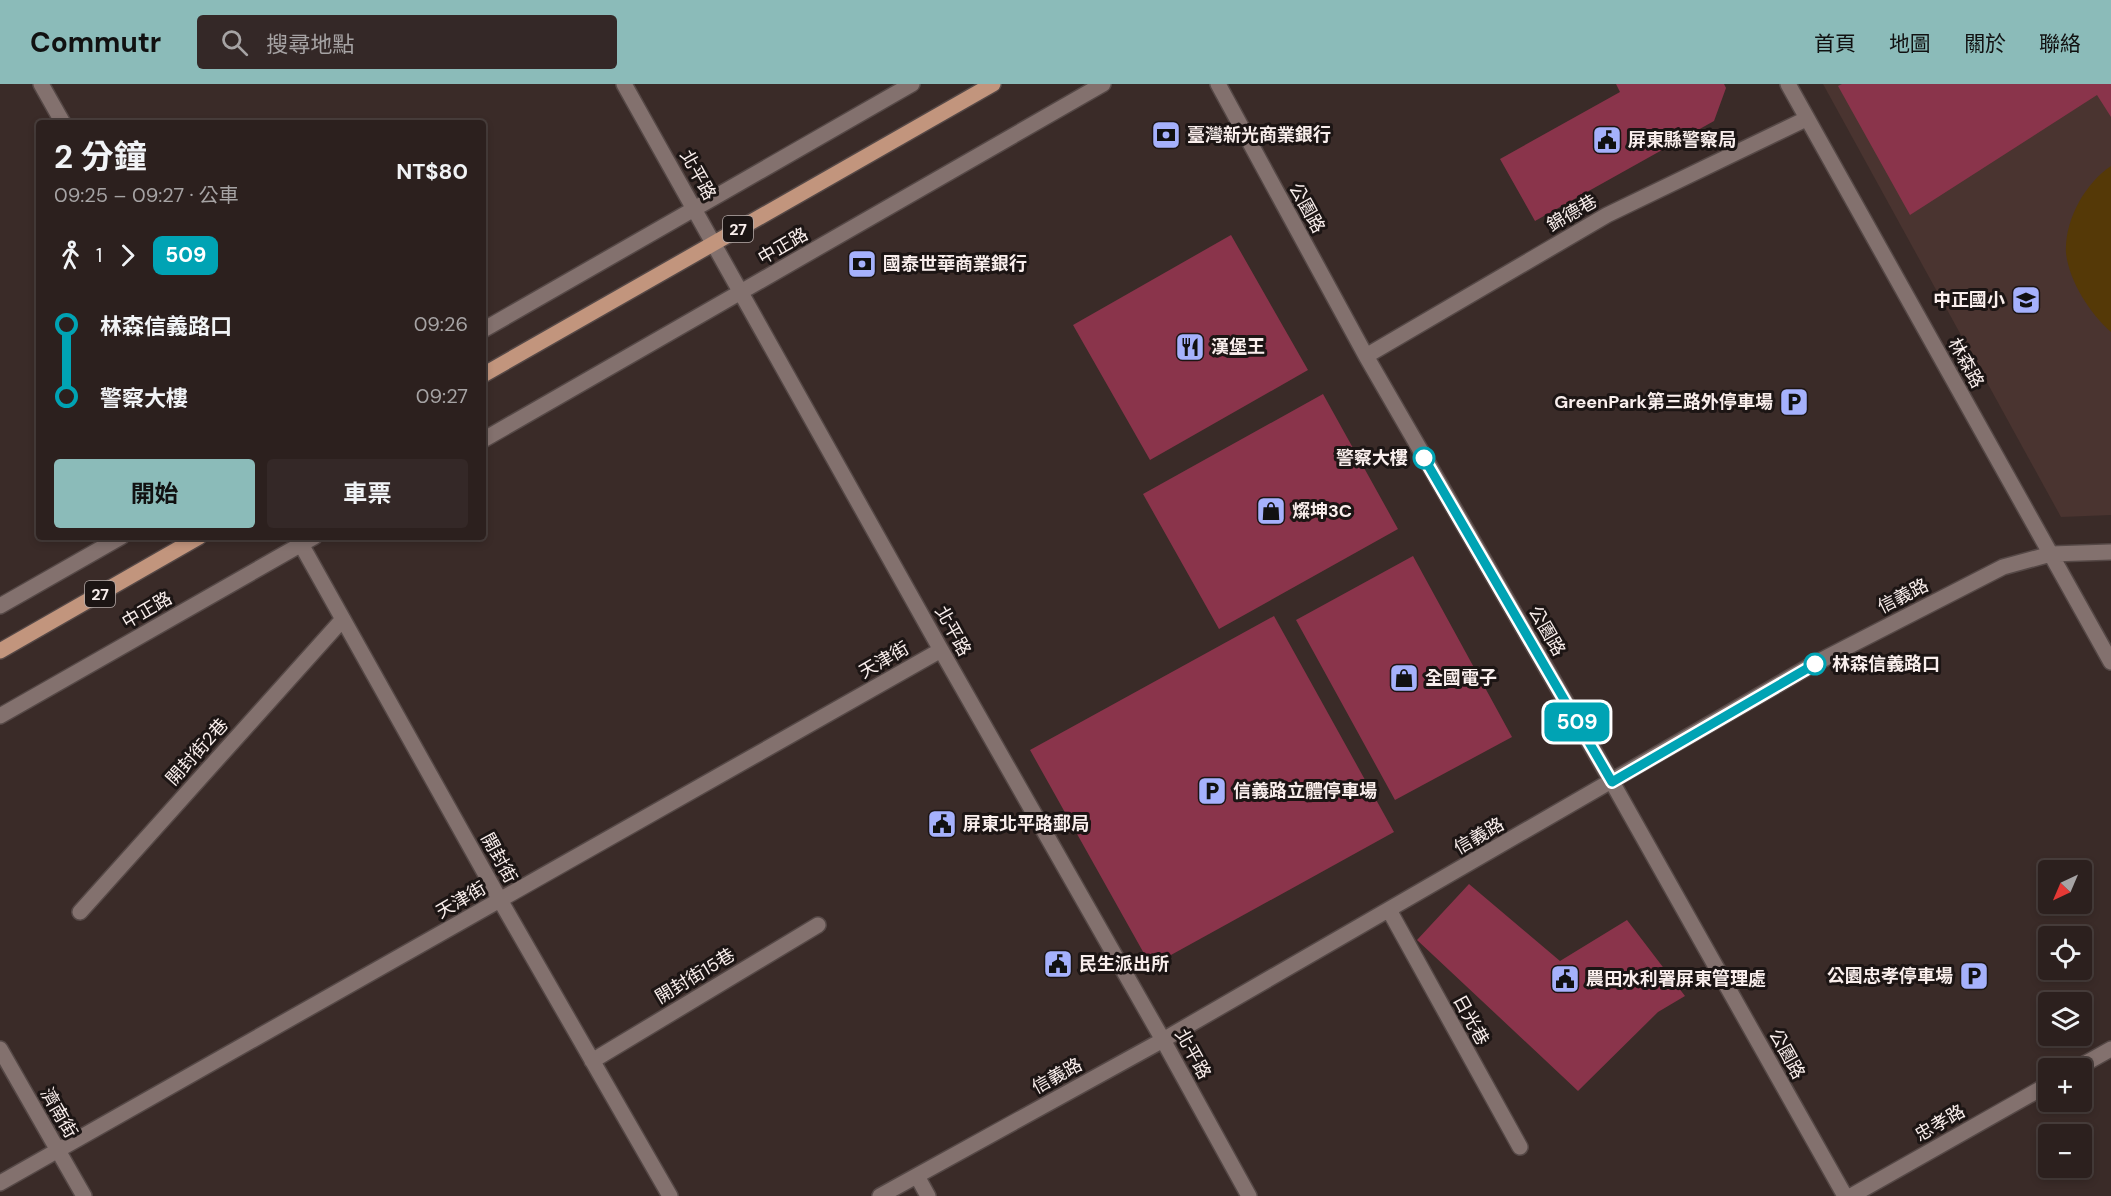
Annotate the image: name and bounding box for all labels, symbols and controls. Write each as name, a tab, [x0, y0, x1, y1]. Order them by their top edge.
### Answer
search box	[197, 15, 617, 69]
text: Commutr	[30, 24, 161, 61]
icon: search	[218, 26, 251, 59]
text: 搜尋地點	[266, 30, 354, 59]
text: 首頁	[1814, 30, 1856, 58]
text: 地圖	[1889, 30, 1931, 58]
text: 關於	[1964, 30, 2006, 58]
text: 聯絡	[2039, 30, 2081, 58]
bank icon: 臺灣新光商業銀行	[1150, 119, 1182, 151]
place label: 臺灣新光商業銀行	[1187, 123, 1331, 147]
public building icon: 屏東縣警察局	[1591, 124, 1623, 156]
place label: 屏東縣警察局	[1628, 128, 1736, 152]
text: 2 分鐘	[54, 135, 147, 178]
street label: 北平路	[674, 146, 722, 204]
text: NT$80	[396, 157, 468, 186]
street label: 公園路	[1283, 179, 1331, 237]
text: 09:25 – 09:27 · 公車	[54, 182, 239, 208]
street label: 錦德巷	[1543, 189, 1601, 237]
road number: 27	[723, 216, 753, 242]
street label: 中正路	[754, 222, 812, 270]
icon: walk	[54, 239, 87, 272]
icon: forward	[111, 239, 144, 272]
text: 509	[165, 241, 206, 269]
text: 1	[96, 242, 102, 268]
bank icon: 國泰世華商業銀行	[846, 248, 878, 280]
place label: 國泰世華商業銀行	[883, 252, 1027, 276]
school or university icon: 中正國小	[2010, 284, 2042, 316]
place label: 中正國小	[1933, 288, 2005, 312]
text: 09:26	[414, 311, 468, 337]
text: 林森信義路口	[100, 312, 232, 341]
restaurant icon: 漢堡王	[1174, 331, 1206, 363]
street label: 林森路	[1942, 334, 1990, 392]
place label: 漢堡王	[1211, 335, 1265, 359]
text: 09:27	[416, 383, 468, 409]
text: 警察大樓	[100, 384, 188, 413]
parking icon: GreenPark第三路外停車場	[1778, 386, 1810, 418]
place label: GreenPark第三路外停車場	[1554, 390, 1773, 414]
place label: 警察大樓	[1336, 446, 1408, 470]
marker: 警察大樓	[1413, 447, 1435, 469]
button: 開始	[54, 459, 255, 528]
button: 車票	[267, 459, 468, 528]
shop icon: 燦坤3C	[1255, 495, 1287, 527]
place label: 燦坤3C	[1292, 499, 1352, 523]
street label: 信義路	[1873, 573, 1933, 619]
road number: 27	[85, 581, 115, 607]
street label: 中正路	[118, 586, 176, 634]
street label: 北平路	[929, 602, 977, 660]
street label: 公園路	[1523, 602, 1571, 660]
street label: 天津街	[855, 636, 913, 684]
place label: 林森信義路口	[1832, 652, 1940, 676]
marker: 林森信義路口	[1804, 653, 1826, 675]
shop icon: 全國電子	[1388, 662, 1420, 694]
place label: 全國電子	[1425, 666, 1497, 690]
line badge: 509	[1542, 702, 1612, 742]
text: 509	[1556, 708, 1598, 736]
street label: 開封街2巷	[161, 713, 233, 791]
parking icon: 信義路立體停車場	[1196, 775, 1228, 807]
place label: 信義路立體停車場	[1233, 779, 1377, 803]
public building icon: 屏東北平路郵局	[926, 808, 958, 840]
place label: 屏東北平路郵局	[963, 812, 1089, 836]
street label: 信義路	[1450, 812, 1508, 860]
street label: 開封街	[475, 829, 523, 887]
north arrow	[2038, 860, 2092, 914]
map controls	[2038, 860, 2092, 1178]
street label: 天津街	[432, 876, 490, 924]
button: locate	[2038, 926, 2092, 980]
street label: 開封街15巷	[651, 943, 739, 1009]
public building icon: 民生派出所	[1042, 948, 1074, 980]
place label: 民生派出所	[1079, 952, 1169, 976]
parking icon: 公園忠孝停車場	[1958, 960, 1990, 992]
public building icon: 農田水利署屏東管理處	[1549, 963, 1581, 995]
place label: 公園忠孝停車場	[1827, 964, 1953, 988]
place label: 農田水利署屏東管理處	[1586, 967, 1766, 991]
street label: 日光巷	[1447, 991, 1495, 1049]
button: layers	[2038, 992, 2092, 1046]
street label: 北平路	[1169, 1025, 1217, 1083]
street label: 公園路	[1763, 1025, 1811, 1083]
street label: 信義路	[1028, 1052, 1086, 1100]
button: +	[2038, 1058, 2092, 1112]
street label: 濟南街	[35, 1084, 83, 1142]
street label: 忠孝路	[1911, 1099, 1969, 1147]
button: −	[2038, 1124, 2092, 1178]

